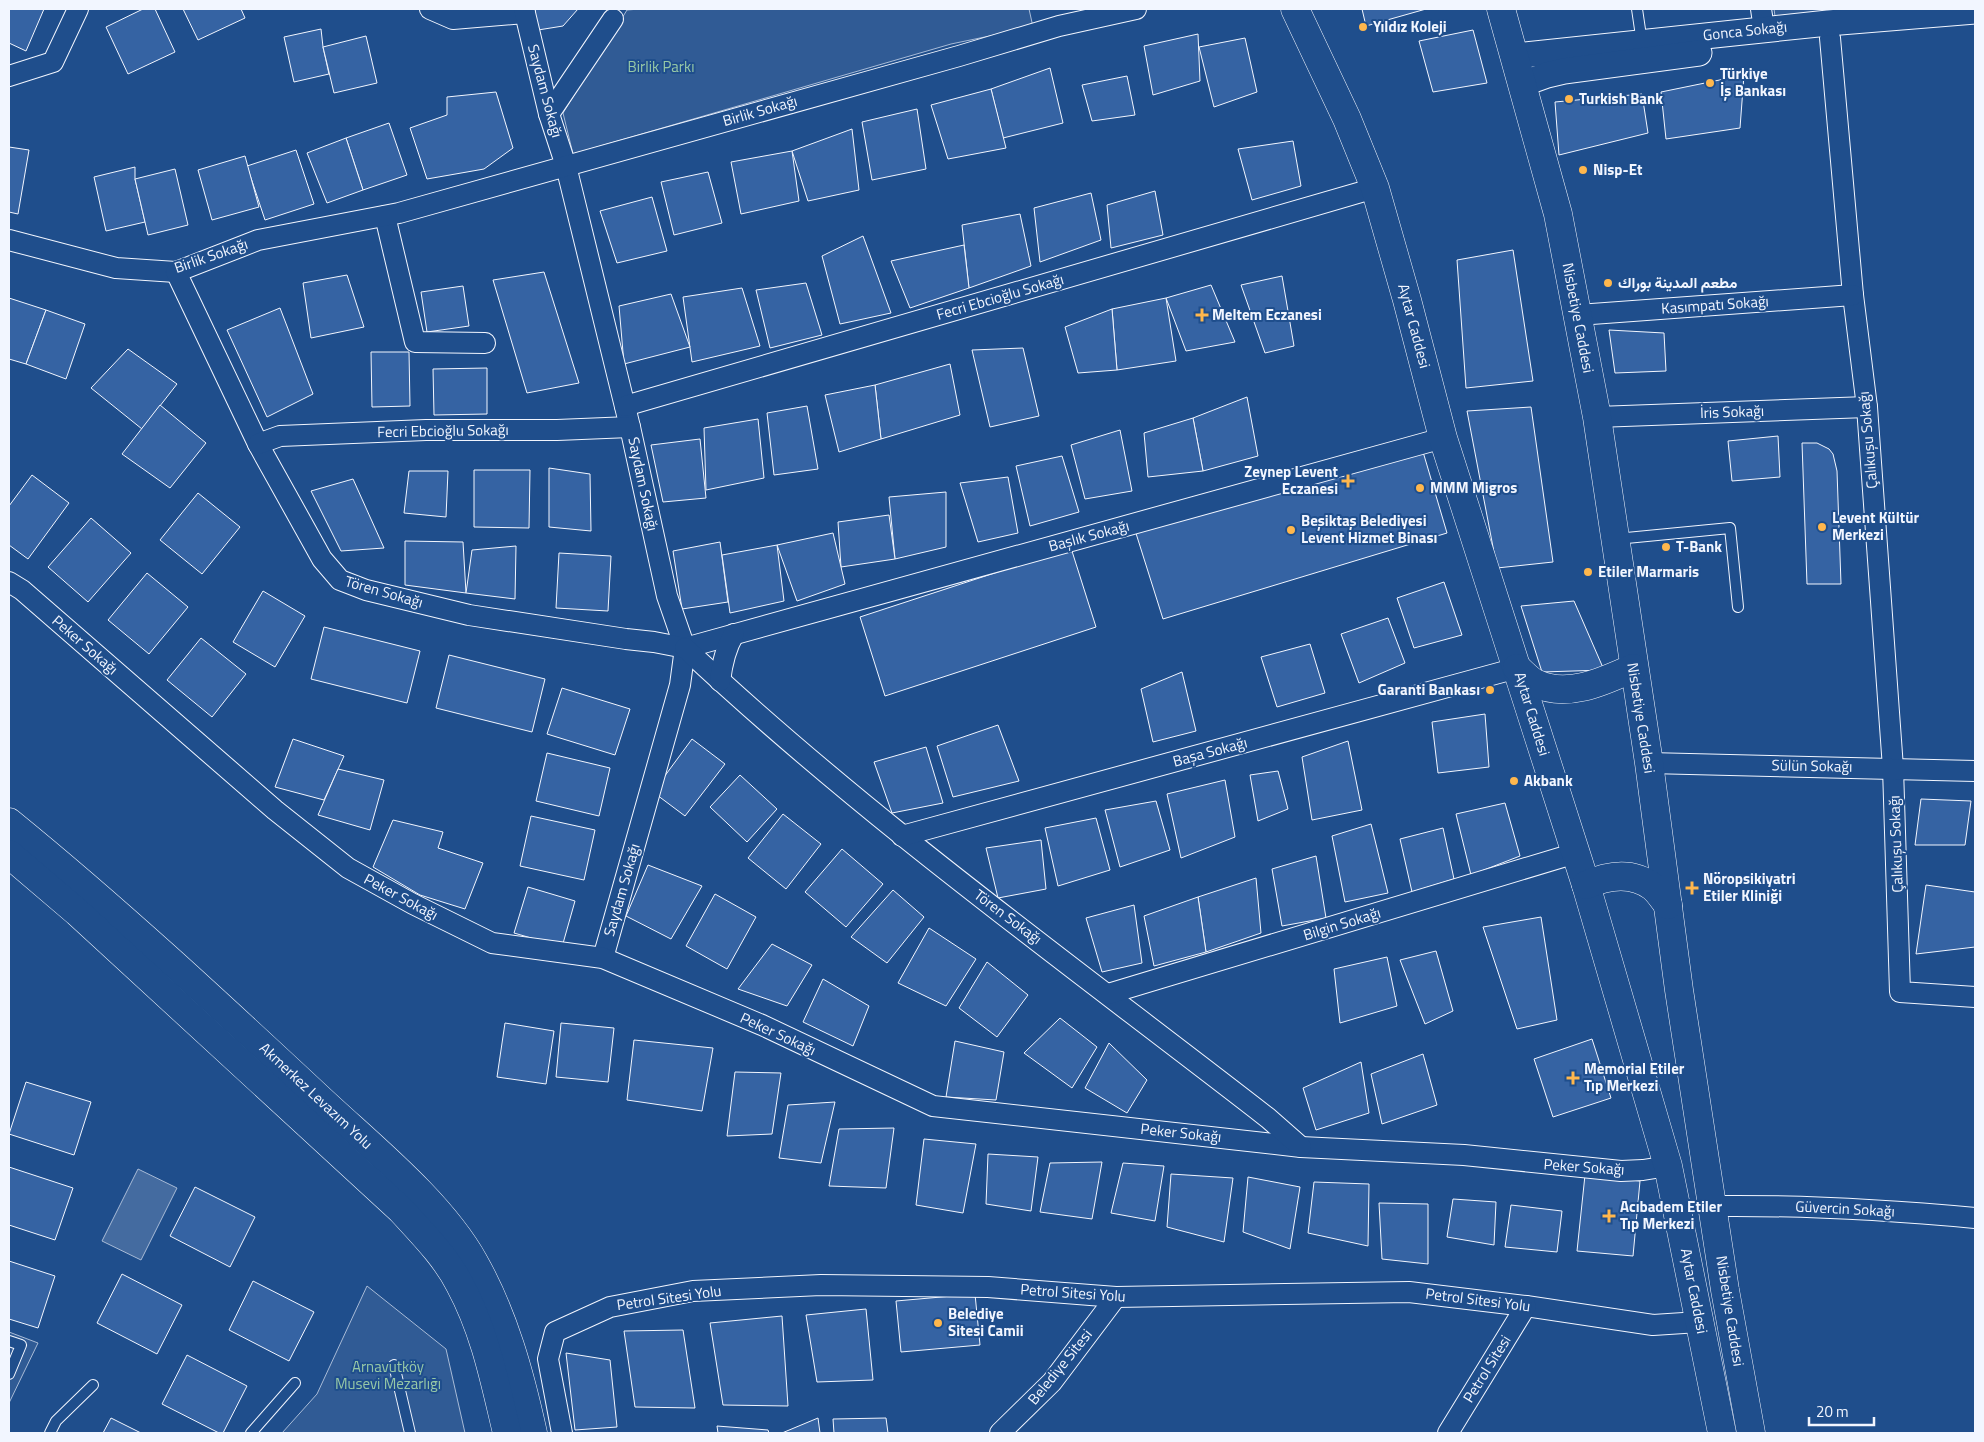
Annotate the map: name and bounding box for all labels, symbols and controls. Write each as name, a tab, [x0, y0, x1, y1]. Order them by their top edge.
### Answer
place label: Yıldız Koleji	[1373, 15, 1447, 38]
street label: Gonca Sokağı	[1702, 15, 1788, 46]
marker: Yıldız Koleji	[1357, 21, 1369, 33]
street label: Saydam Sokağı	[522, 42, 569, 140]
park label: Birlik Parkı	[628, 55, 694, 78]
place label: Türkiye İş Bankası	[1720, 62, 1786, 102]
marker: Türkiye İş Bankası	[1704, 77, 1716, 89]
place label: Turkish Bank	[1579, 87, 1663, 110]
street label: Birlik Sokağı	[720, 89, 800, 132]
marker: Turkish Bank	[1563, 93, 1575, 105]
place label: Nisp-Et	[1593, 158, 1643, 181]
marker: Nisp-Et	[1577, 164, 1589, 176]
street label: Birlik Sokağı	[171, 232, 251, 279]
street label: Nisbetiye Caddesi	[1557, 261, 1600, 375]
street label: Fecri Ebcioğlu Sokağı	[933, 267, 1066, 326]
place label: مطعم المدينة بوراك	[1618, 271, 1737, 294]
marker: مطعم المدينة بوراك	[1602, 277, 1614, 289]
street label: Aytar Caddesi	[1392, 281, 1437, 371]
street label: Kasımpatı Sokağı	[1660, 289, 1770, 320]
place label: Meltem Eczanesi	[1212, 303, 1322, 326]
marker: Meltem Eczanesi	[1196, 309, 1208, 321]
street label: Çalıkuşu Sokağı	[1852, 390, 1883, 490]
street label: İris Sokağı	[1700, 399, 1764, 424]
street label: Fecri Ebcioğlu Sokağı	[377, 418, 509, 443]
street label: Saydam Sokağı	[622, 435, 665, 533]
place label: Zeynep Levent Eczanesi	[1244, 460, 1339, 500]
marker: Zeynep Levent Eczanesi	[1342, 475, 1354, 487]
place label: MMM Migros	[1430, 476, 1517, 499]
marker: MMM Migros	[1414, 482, 1426, 494]
place label: Levent Kültür Merkezi	[1832, 506, 1919, 546]
place label: Beşiktaş Belediyesi Levent Hizmet Binası	[1301, 509, 1437, 549]
street label: Başlık Sokağı	[1046, 514, 1132, 557]
marker: Levent Kültür Merkezi	[1816, 521, 1828, 533]
marker: Beşiktaş Belediyesi Levent Hizmet Binası	[1285, 524, 1297, 536]
place label: T-Bank	[1676, 535, 1722, 558]
marker: T-Bank	[1660, 541, 1672, 553]
place label: Etiler Marmaris	[1598, 560, 1699, 583]
marker: Etiler Marmaris	[1582, 566, 1594, 578]
street label: Tören Sokağı	[342, 569, 426, 614]
street label: Peker Sokağı	[47, 609, 124, 680]
street label: Nisbetiye Caddesi	[1621, 661, 1662, 775]
street label: Aytar Caddesi	[1509, 669, 1556, 759]
place label: Garanti Bankası	[1378, 678, 1480, 701]
marker: Garanti Bankası	[1484, 684, 1496, 696]
street label: Başa Sokağı	[1170, 731, 1250, 772]
street label: Sülün Sokağı	[1772, 753, 1853, 778]
place label: Akbank	[1524, 769, 1573, 792]
marker: Akbank	[1508, 775, 1520, 787]
street label: Çalıkuşu Sokağı	[1882, 795, 1909, 893]
street label: Saydam Sokağı	[597, 841, 646, 939]
street label: Peker Sokağı	[360, 867, 442, 926]
place label: Nöropsikiyatri Etiler Kliniği	[1703, 867, 1796, 907]
marker: Nöropsikiyatri Etiler Kliniği	[1685, 881, 1699, 895]
street label: Tören Sokağı	[969, 883, 1047, 950]
street label: Bilgin Sokağı	[1300, 901, 1383, 946]
street label: Peker Sokağı	[737, 1006, 820, 1061]
street label: Akmerkez Levazım Yolu	[255, 1037, 378, 1154]
place label: Memorial Etiler Tıp Merkezi	[1584, 1057, 1685, 1097]
marker: Memorial Etiler Tıp Merkezi	[1566, 1071, 1580, 1085]
street label: Peker Sokağı	[1139, 1117, 1223, 1148]
street label: Peker Sokağı	[1543, 1152, 1625, 1181]
street label: Güvercin Sokağı	[1795, 1194, 1895, 1223]
place label: Acıbadem Etiler Tıp Merkezi	[1620, 1195, 1722, 1235]
marker: Acıbadem Etiler Tıp Merkezi	[1602, 1209, 1616, 1223]
street label: Aytar Caddesi	[1675, 1246, 1714, 1336]
street label: Nisbetiye Caddesi	[1710, 1254, 1751, 1368]
street label: Petrol Sitesi Yolu	[1020, 1277, 1126, 1308]
street label: Petrol Sitesi Yolu	[615, 1279, 723, 1316]
street label: Petrol Sitesi Yolu	[1424, 1282, 1532, 1317]
place label: Belediye Sitesi Camii	[948, 1302, 1024, 1342]
marker: Belediye Sitesi Camii	[932, 1317, 944, 1329]
street label: Belediye Sitesi	[1022, 1324, 1097, 1410]
street label: Petrol Sitesi	[1457, 1330, 1516, 1407]
park label: Arnavutköy Musevi Mezarlığı	[335, 1355, 441, 1395]
scale bar	[1809, 1394, 1874, 1426]
text: 20 m	[1816, 1400, 1849, 1423]

